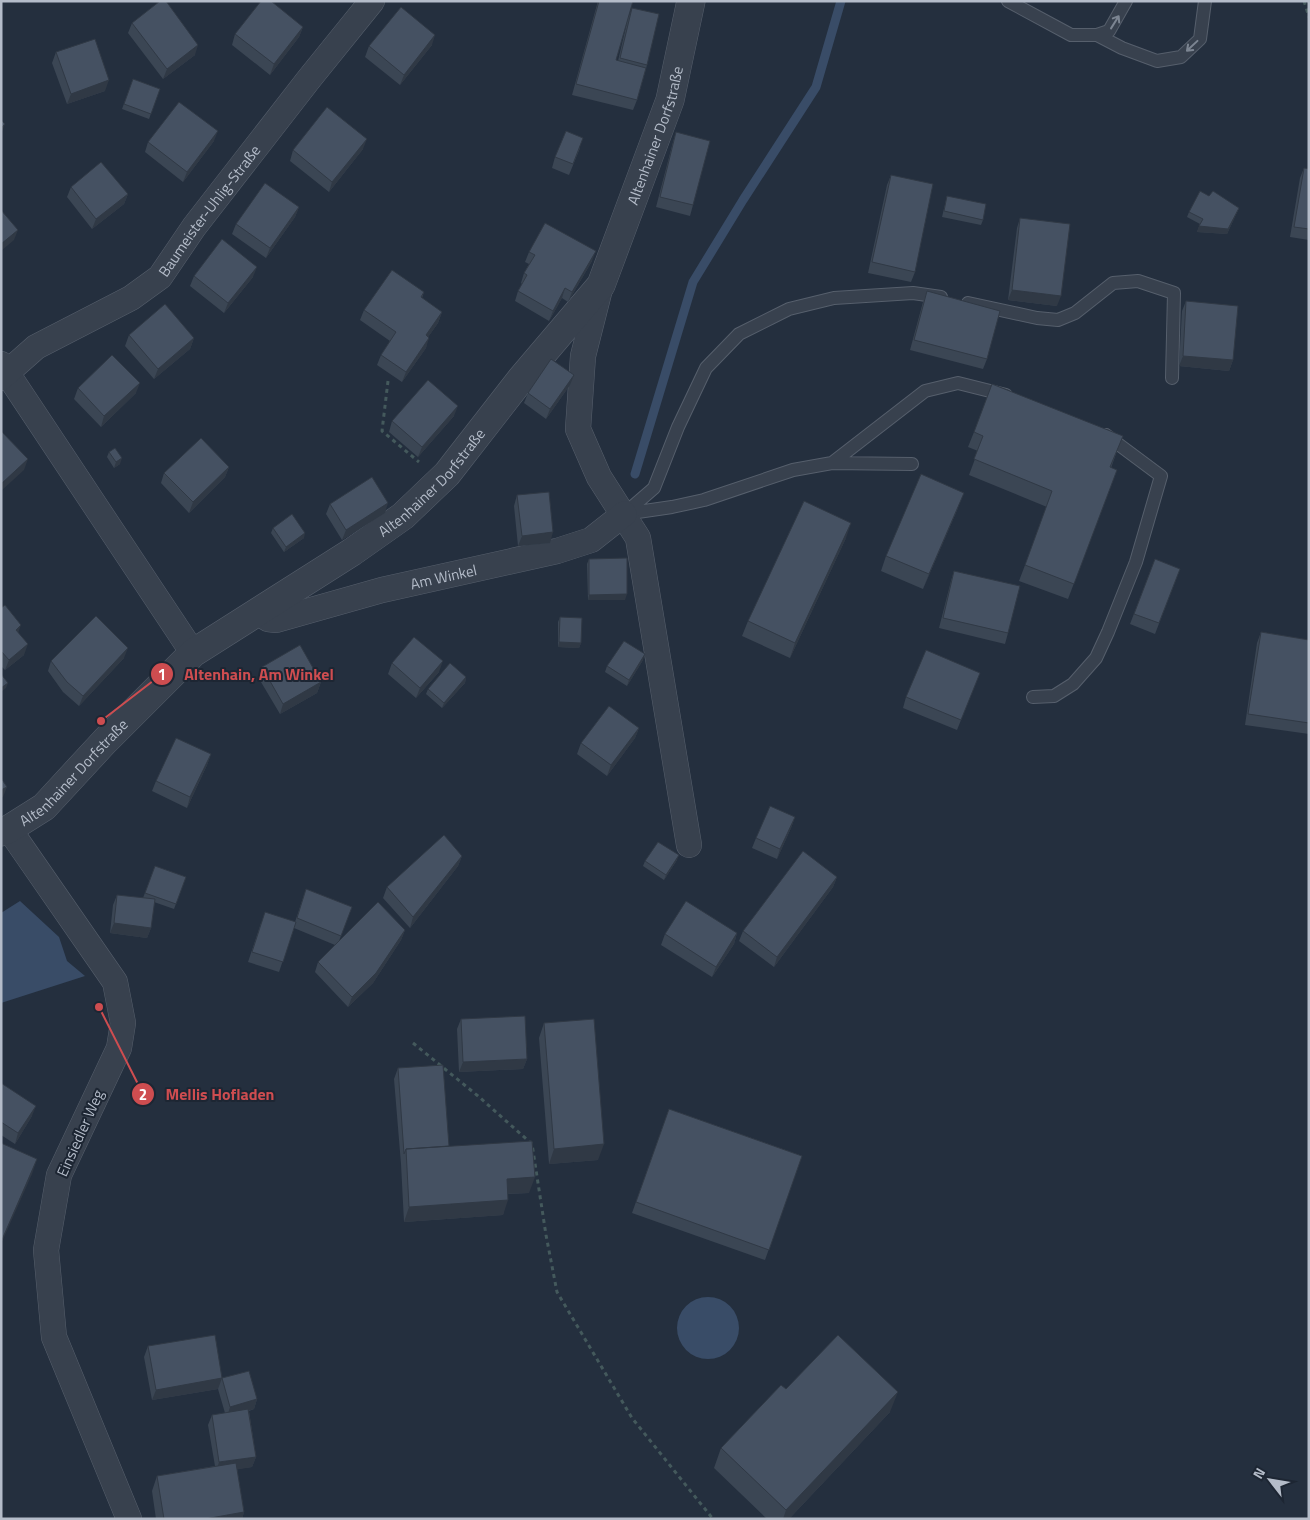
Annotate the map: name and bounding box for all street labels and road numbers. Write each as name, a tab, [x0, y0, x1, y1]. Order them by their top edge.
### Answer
street label: Altenhainer Dorfstraße	[621, 64, 688, 208]
street label: Baumeister-Uhlig-Straße	[152, 140, 266, 281]
street label: Altenhainer Dorfstraße	[373, 423, 490, 542]
street label: Am Winkel	[408, 558, 479, 595]
street label: Altenhainer Dorfstraße	[15, 713, 133, 831]
street label: Einsiedler Weg	[51, 1085, 110, 1180]

